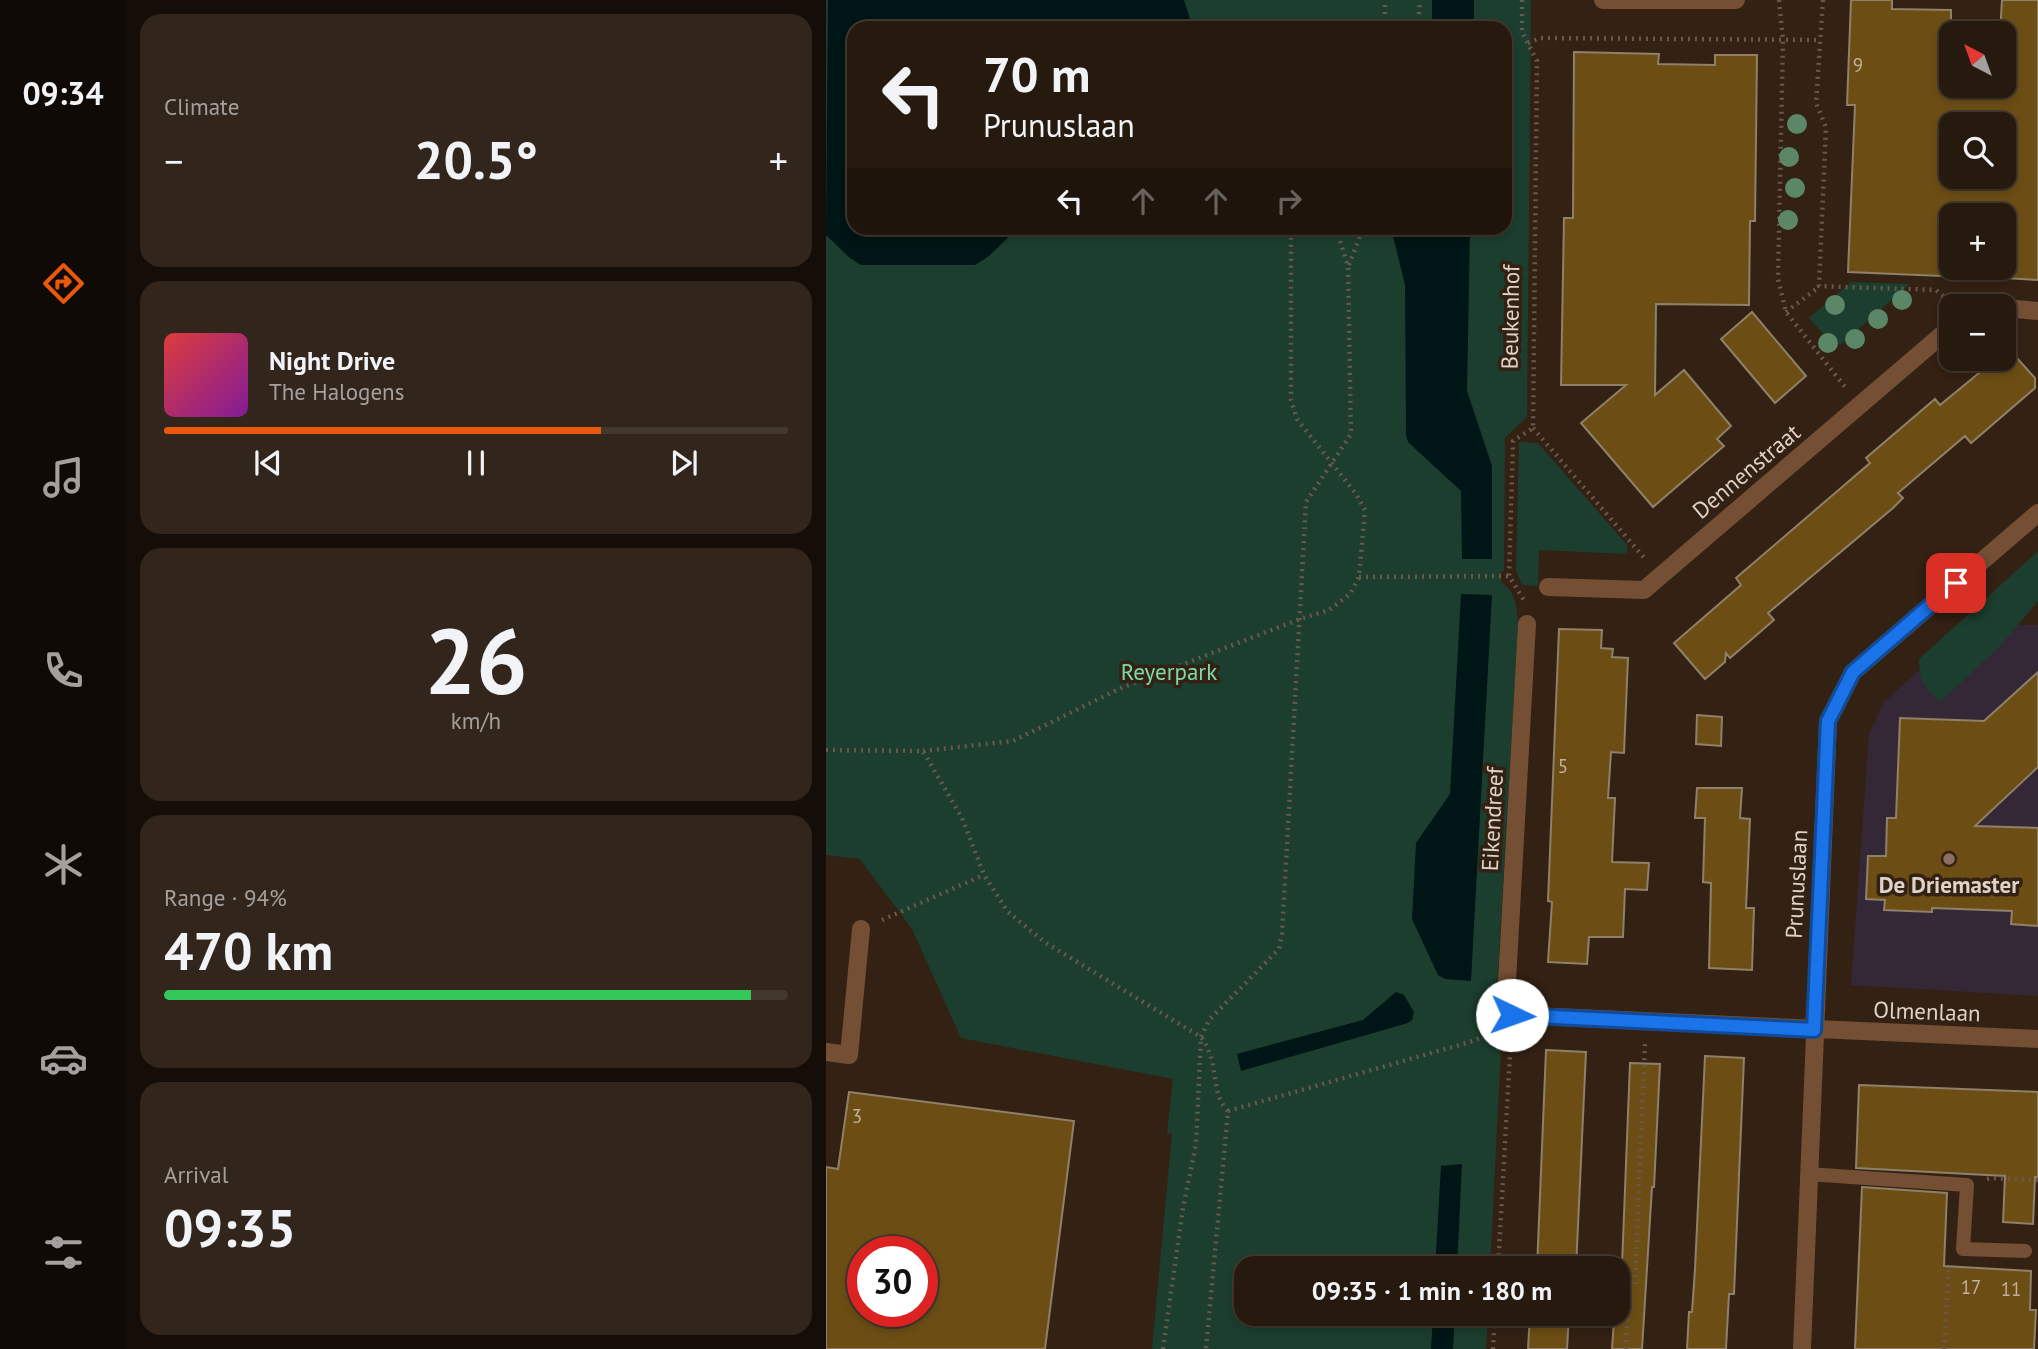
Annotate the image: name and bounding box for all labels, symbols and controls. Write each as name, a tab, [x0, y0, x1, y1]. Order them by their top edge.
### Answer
north arrow	[1939, 21, 2016, 98]
map controls	[1939, 21, 2016, 371]
text: 70 m	[983, 42, 1090, 106]
icon: left	[868, 49, 959, 140]
house number: 9	[1853, 53, 1863, 77]
text: 09:34	[22, 72, 104, 114]
text: Climate	[164, 92, 239, 121]
text: Prunuslaan	[983, 104, 1135, 146]
button: search	[1939, 112, 2016, 189]
text: 20.5°	[414, 126, 538, 193]
text: −	[164, 136, 183, 185]
text: +	[769, 136, 788, 185]
icon: left	[1051, 182, 1089, 220]
icon: ahead	[1124, 182, 1162, 220]
icon: ahead	[1197, 182, 1235, 220]
icon: right	[1270, 182, 1308, 220]
button: +	[1939, 203, 2016, 280]
icon: directions	[39, 259, 88, 308]
street label: Beukenhof	[1495, 263, 1525, 369]
button: −	[1939, 294, 2016, 371]
text: Night Drive	[269, 344, 395, 377]
text: The Halogens	[269, 377, 404, 406]
street label: Dennenstraat	[1686, 417, 1806, 525]
icon: previous	[249, 444, 287, 482]
icon: pause	[457, 444, 495, 482]
icon: next	[665, 444, 703, 482]
icon: music	[39, 453, 88, 502]
pin	[1926, 553, 1986, 613]
icon: arrive	[1937, 564, 1975, 602]
text: 26	[424, 601, 528, 719]
icon: phone	[39, 646, 88, 695]
park label: Reyerpark	[1121, 657, 1217, 686]
text: km/h	[451, 706, 501, 735]
house number: 5	[1558, 754, 1568, 778]
street label: Eikendreef	[1475, 765, 1509, 872]
street label: Prunuslaan	[1779, 829, 1813, 939]
icon: climate	[39, 840, 88, 889]
marker: De Driemaster	[1941, 851, 1957, 867]
place label: De Driemaster	[1879, 870, 2020, 899]
text: Range · 94%	[164, 883, 287, 912]
text: 470 km	[164, 917, 333, 984]
position arrow	[1475, 978, 1549, 1052]
street label: Olmenlaan	[1873, 995, 1981, 1027]
icon: car	[39, 1034, 88, 1083]
house number: 3	[852, 1104, 862, 1128]
text: Arrival	[164, 1160, 228, 1189]
text: 09:35	[164, 1194, 296, 1261]
icon: filters	[39, 1228, 88, 1277]
speed limit sign: 30	[847, 1236, 938, 1327]
text: 09:35 · 1 min · 180 m	[1312, 1274, 1552, 1307]
house number: 17	[1961, 1275, 1981, 1299]
house number: 11	[2001, 1277, 2021, 1301]

